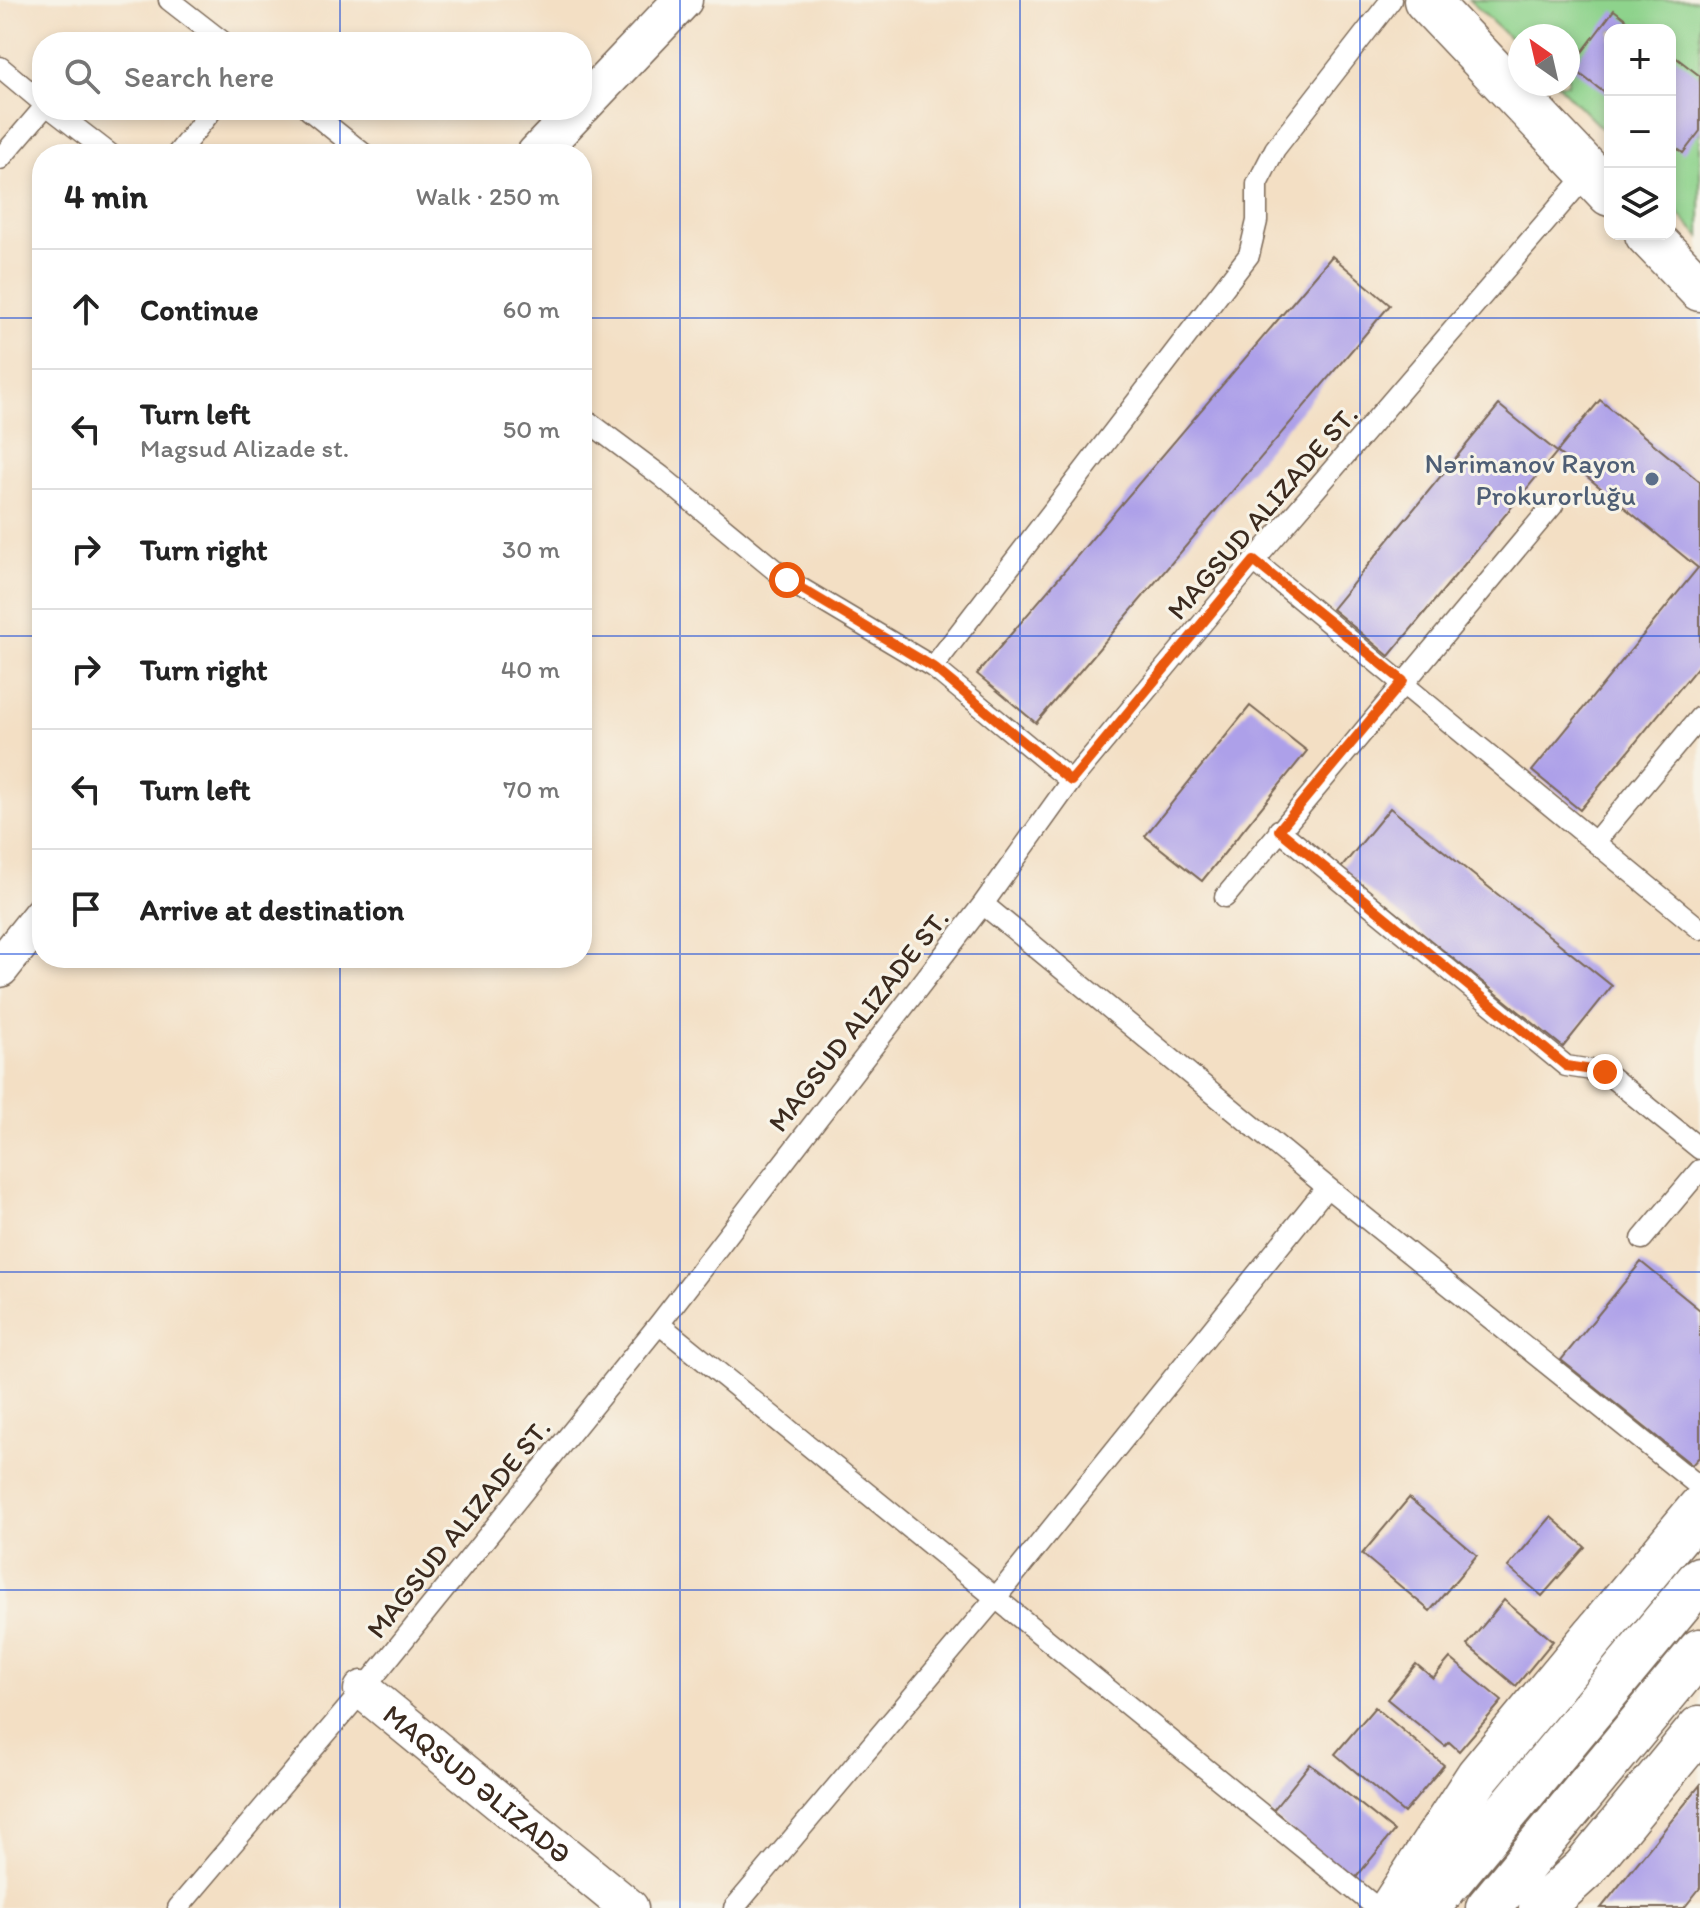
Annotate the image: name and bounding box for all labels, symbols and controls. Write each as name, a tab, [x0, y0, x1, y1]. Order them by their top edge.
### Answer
north arrow	[1508, 24, 1580, 96]
map controls	[1604, 24, 1676, 240]
button: +	[1604, 24, 1676, 96]
search box	[32, 32, 592, 120]
icon: search	[60, 54, 104, 98]
text: Search here	[124, 58, 274, 95]
button: −	[1604, 96, 1676, 168]
button: layers	[1604, 168, 1676, 240]
text: 4 min	[64, 176, 148, 217]
text: Walk · 250 m	[416, 180, 560, 212]
icon: ahead	[64, 287, 108, 331]
text: Continue	[140, 291, 259, 328]
text: 60 m	[503, 293, 560, 325]
text: Turn left	[140, 395, 251, 432]
street label: MAGSUD ALIZADE ST.	[1159, 398, 1365, 626]
icon: left	[64, 407, 108, 451]
text: 50 m	[503, 413, 560, 445]
text: Magsud Alizade st.	[140, 432, 349, 464]
place label: Nərimanov Rayon Prokurorluğu	[1424, 446, 1636, 512]
marker: Nərimanov Rayon Prokurorluğu	[1643, 470, 1661, 488]
icon: right	[64, 527, 108, 571]
text: Turn right	[140, 531, 268, 568]
text: 30 m	[502, 533, 560, 565]
route start	[769, 562, 805, 598]
icon: right	[64, 647, 108, 691]
text: Turn right	[140, 651, 268, 688]
text: 40 m	[501, 653, 560, 685]
icon: left	[64, 767, 108, 811]
text: Turn left	[140, 771, 251, 808]
text: 70 m	[503, 773, 560, 805]
icon: arrive	[64, 887, 108, 931]
text: Arrive at destination	[140, 891, 404, 928]
street label: MAGSUD ALIZADE ST.	[760, 902, 956, 1138]
route end	[1587, 1054, 1623, 1090]
street label: MAGSUD ALIZADE ST.	[359, 1411, 557, 1645]
street label: MAQSUD ƏLIZADƏ	[377, 1697, 578, 1871]

